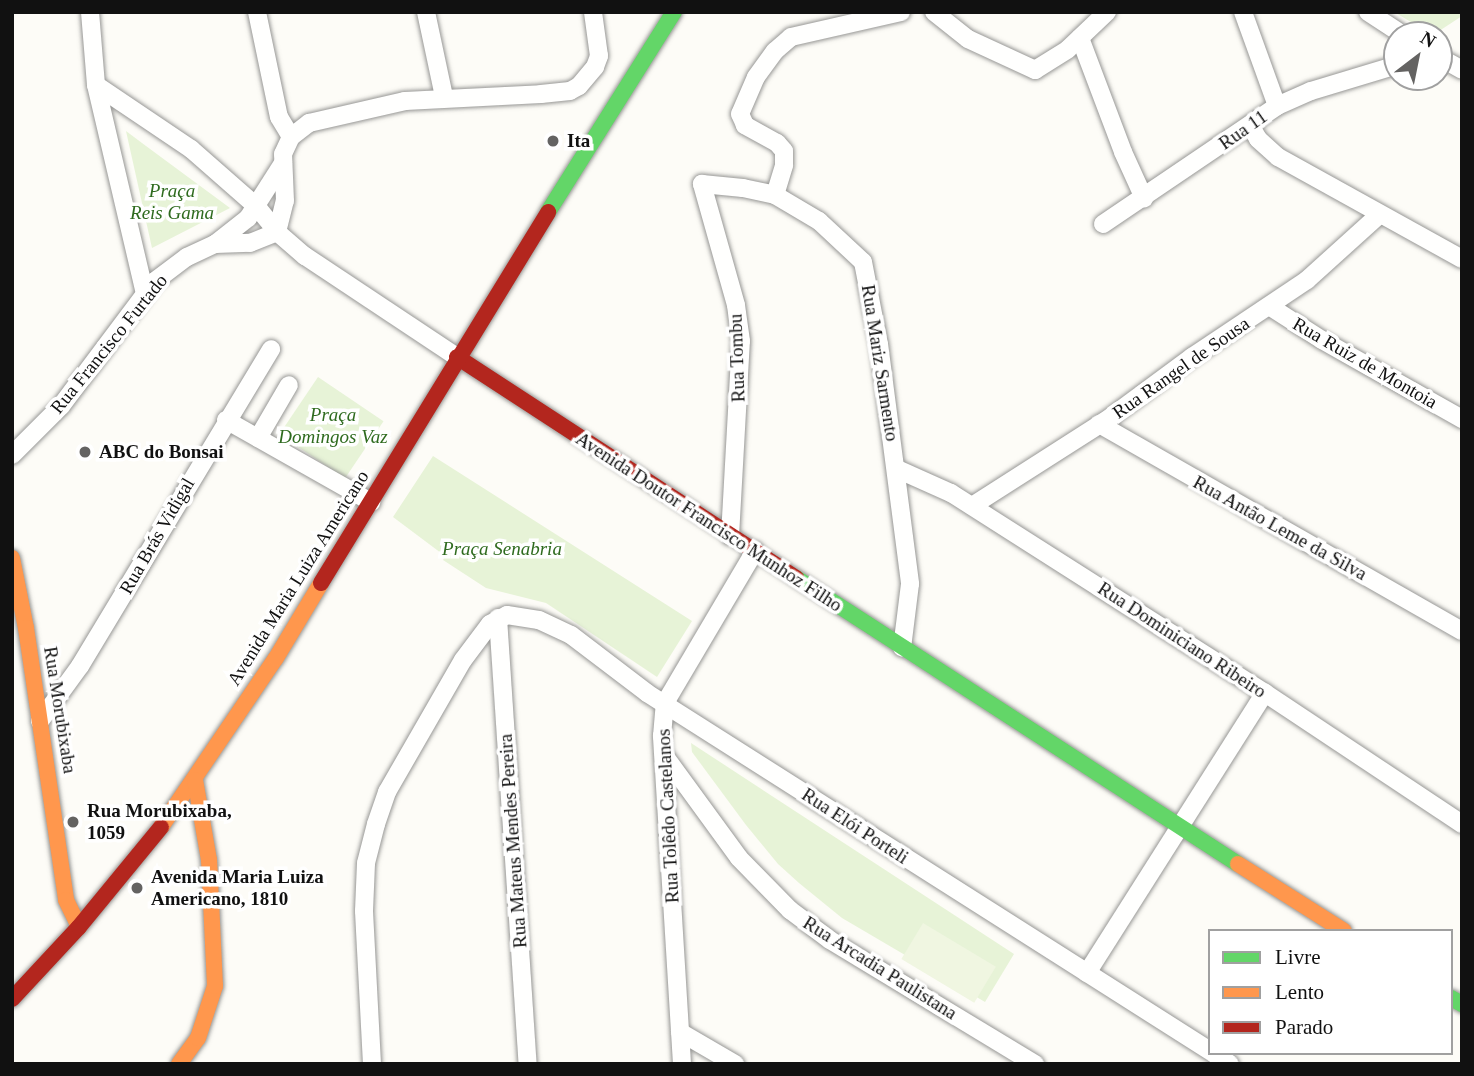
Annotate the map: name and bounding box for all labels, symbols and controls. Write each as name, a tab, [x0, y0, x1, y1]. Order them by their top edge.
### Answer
north arrow	[1383, 21, 1453, 91]
text: N	[1417, 27, 1440, 52]
street label: Rua 11	[1214, 105, 1272, 155]
place label: Ita	[567, 130, 590, 152]
marker: Ita	[545, 133, 561, 149]
park label: Praça Reis Gama	[130, 180, 214, 224]
street label: Rua Francisco Furtado	[46, 270, 172, 418]
street label: Rua Mariz Sarmento	[856, 283, 904, 443]
street label: Rua Rangel de Sousa	[1108, 312, 1254, 424]
street label: Rua Ruiz de Montoia	[1289, 312, 1441, 414]
street label: Rua Tombu	[724, 313, 750, 403]
park label: Praça Domingos Vaz	[278, 404, 388, 448]
street label: Avenida Doutor Francisco Munhoz Filho	[571, 427, 847, 617]
place label: ABC do Bonsai	[99, 441, 224, 463]
marker: ABC do Bonsai	[77, 444, 93, 460]
street label: Avenida Maria Luiza Americano	[222, 466, 374, 690]
street label: Rua Antão Leme da Silva	[1189, 470, 1371, 586]
street label: Rua Brás Vidigal	[114, 474, 200, 598]
park label: Praça Senabria	[442, 538, 562, 560]
street label: Rua Dominiciano Ribeiro	[1093, 577, 1271, 703]
street label: Rua Morubixaba	[39, 645, 81, 775]
street label: Rua Tolêdo Castelanos	[652, 728, 684, 904]
street label: Rua Mateus Mendes Pereira	[494, 733, 532, 949]
street label: Rua Elói Porteli	[797, 783, 913, 869]
place label: Rua Morubixaba, 1059	[87, 800, 232, 844]
marker: Rua Morubixaba, 1059	[65, 814, 81, 830]
place label: Avenida Maria Luiza Americano, 1810	[151, 866, 324, 910]
marker: Avenida Maria Luiza Americano, 1810	[129, 880, 145, 896]
street label: Rua Arcadia Paulistana	[798, 911, 962, 1025]
legend	[1208, 929, 1453, 1055]
text: Livre	[1275, 945, 1320, 969]
text: Lento	[1275, 980, 1324, 1004]
text: Parado	[1275, 1015, 1333, 1039]

